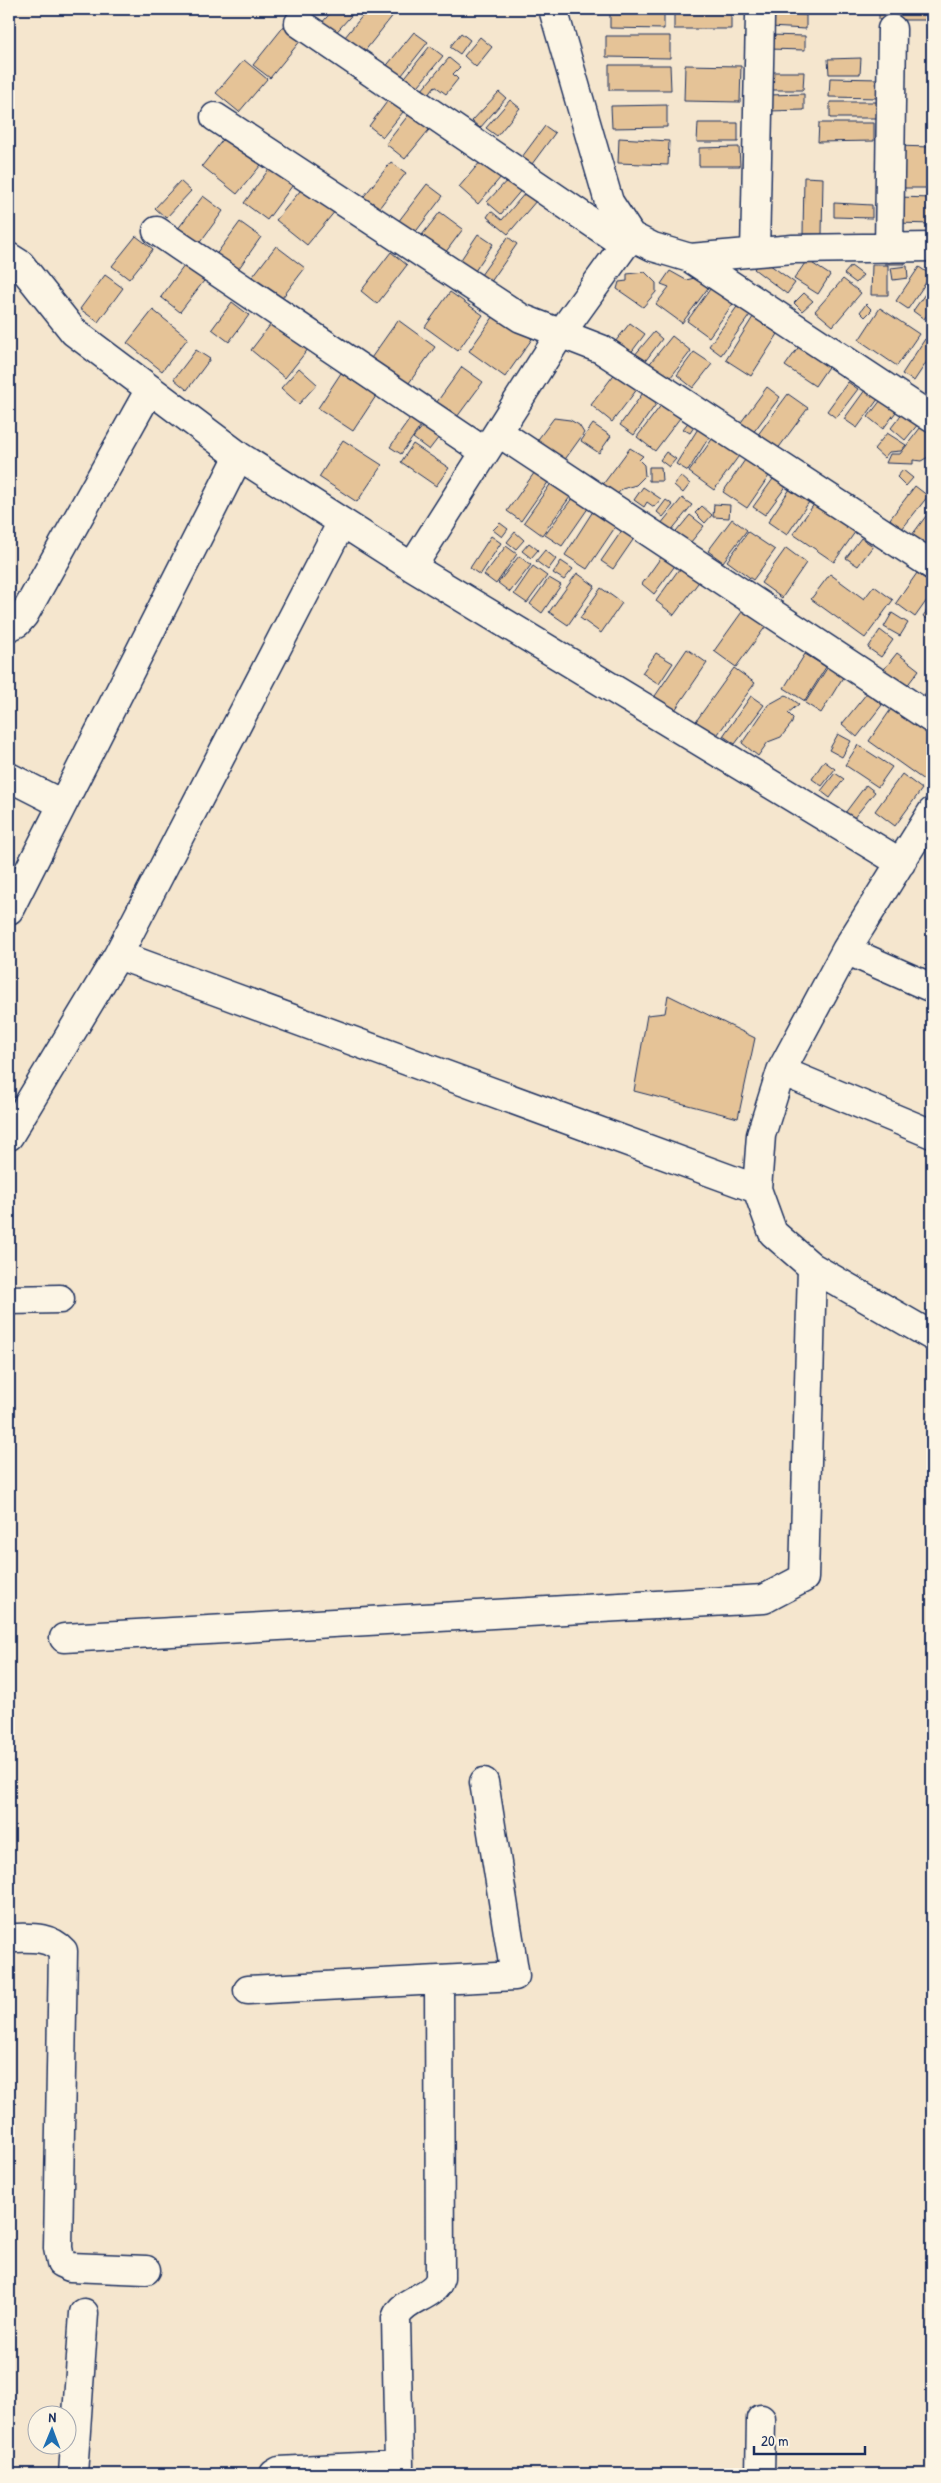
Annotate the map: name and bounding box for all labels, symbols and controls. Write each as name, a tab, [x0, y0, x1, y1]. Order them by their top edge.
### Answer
north arrow	[28, 2406, 78, 2456]
text: N	[48, 2407, 57, 2426]
scale bar	[754, 2423, 865, 2455]
text: 20 m	[761, 2430, 788, 2451]

